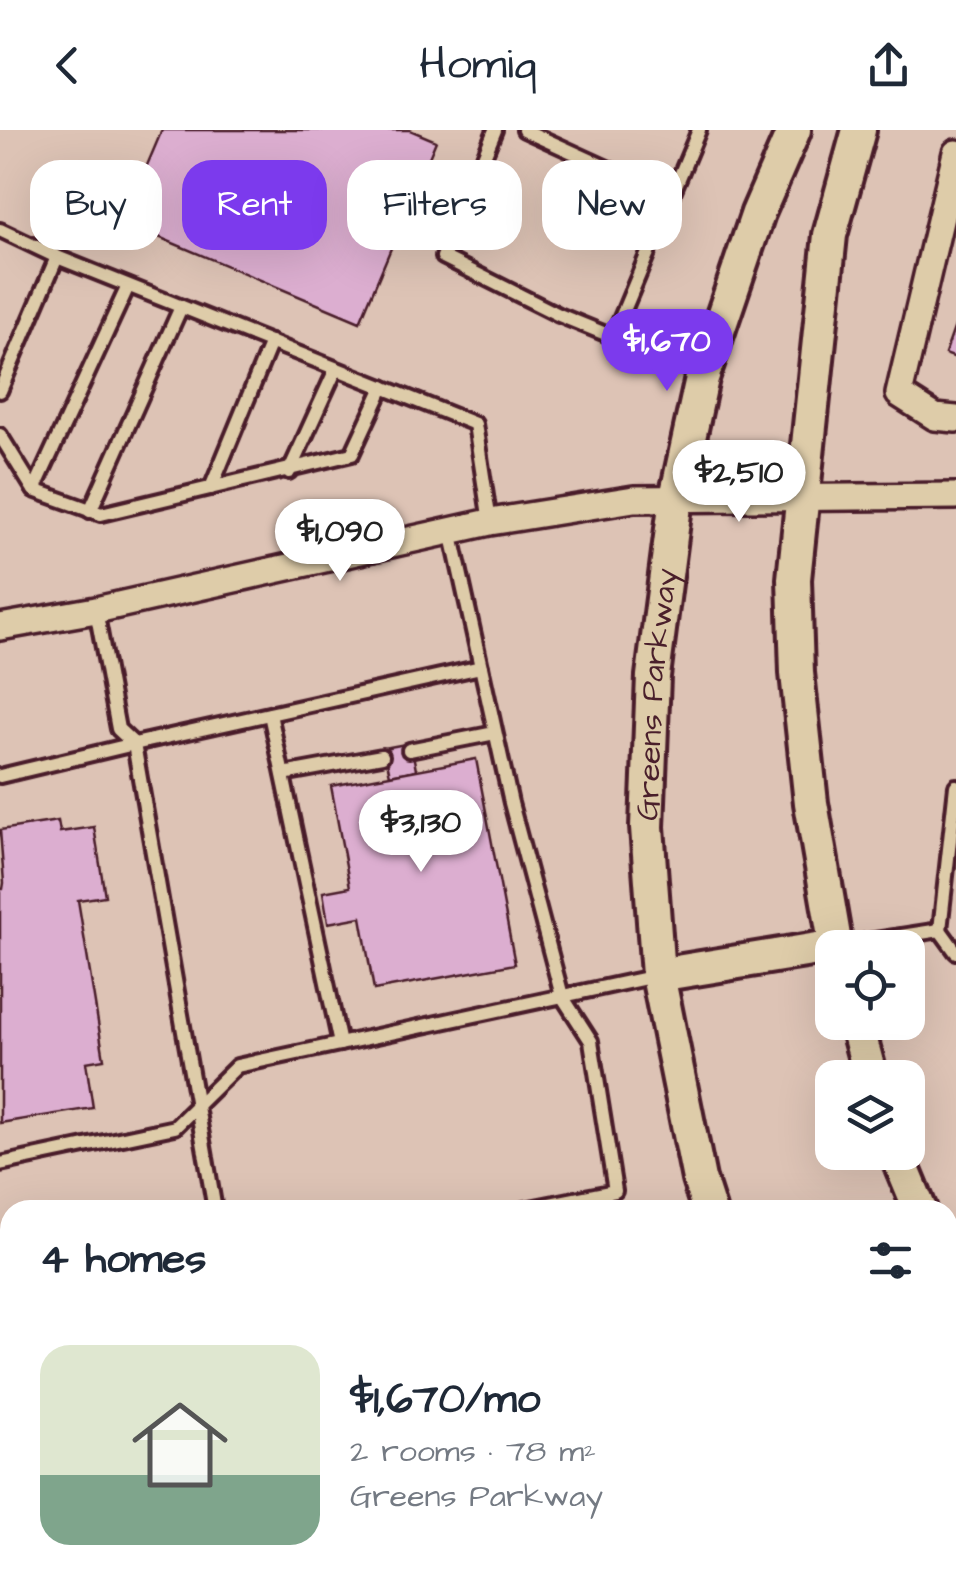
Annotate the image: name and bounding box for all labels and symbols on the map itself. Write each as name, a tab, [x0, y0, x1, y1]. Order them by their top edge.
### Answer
pin: $1,670	[586, 309, 748, 394]
pin: $2,510	[658, 440, 820, 525]
pin: $1,090	[259, 499, 421, 584]
street label: Greens Parkway	[625, 566, 689, 821]
pin: $3,130	[340, 790, 502, 875]

